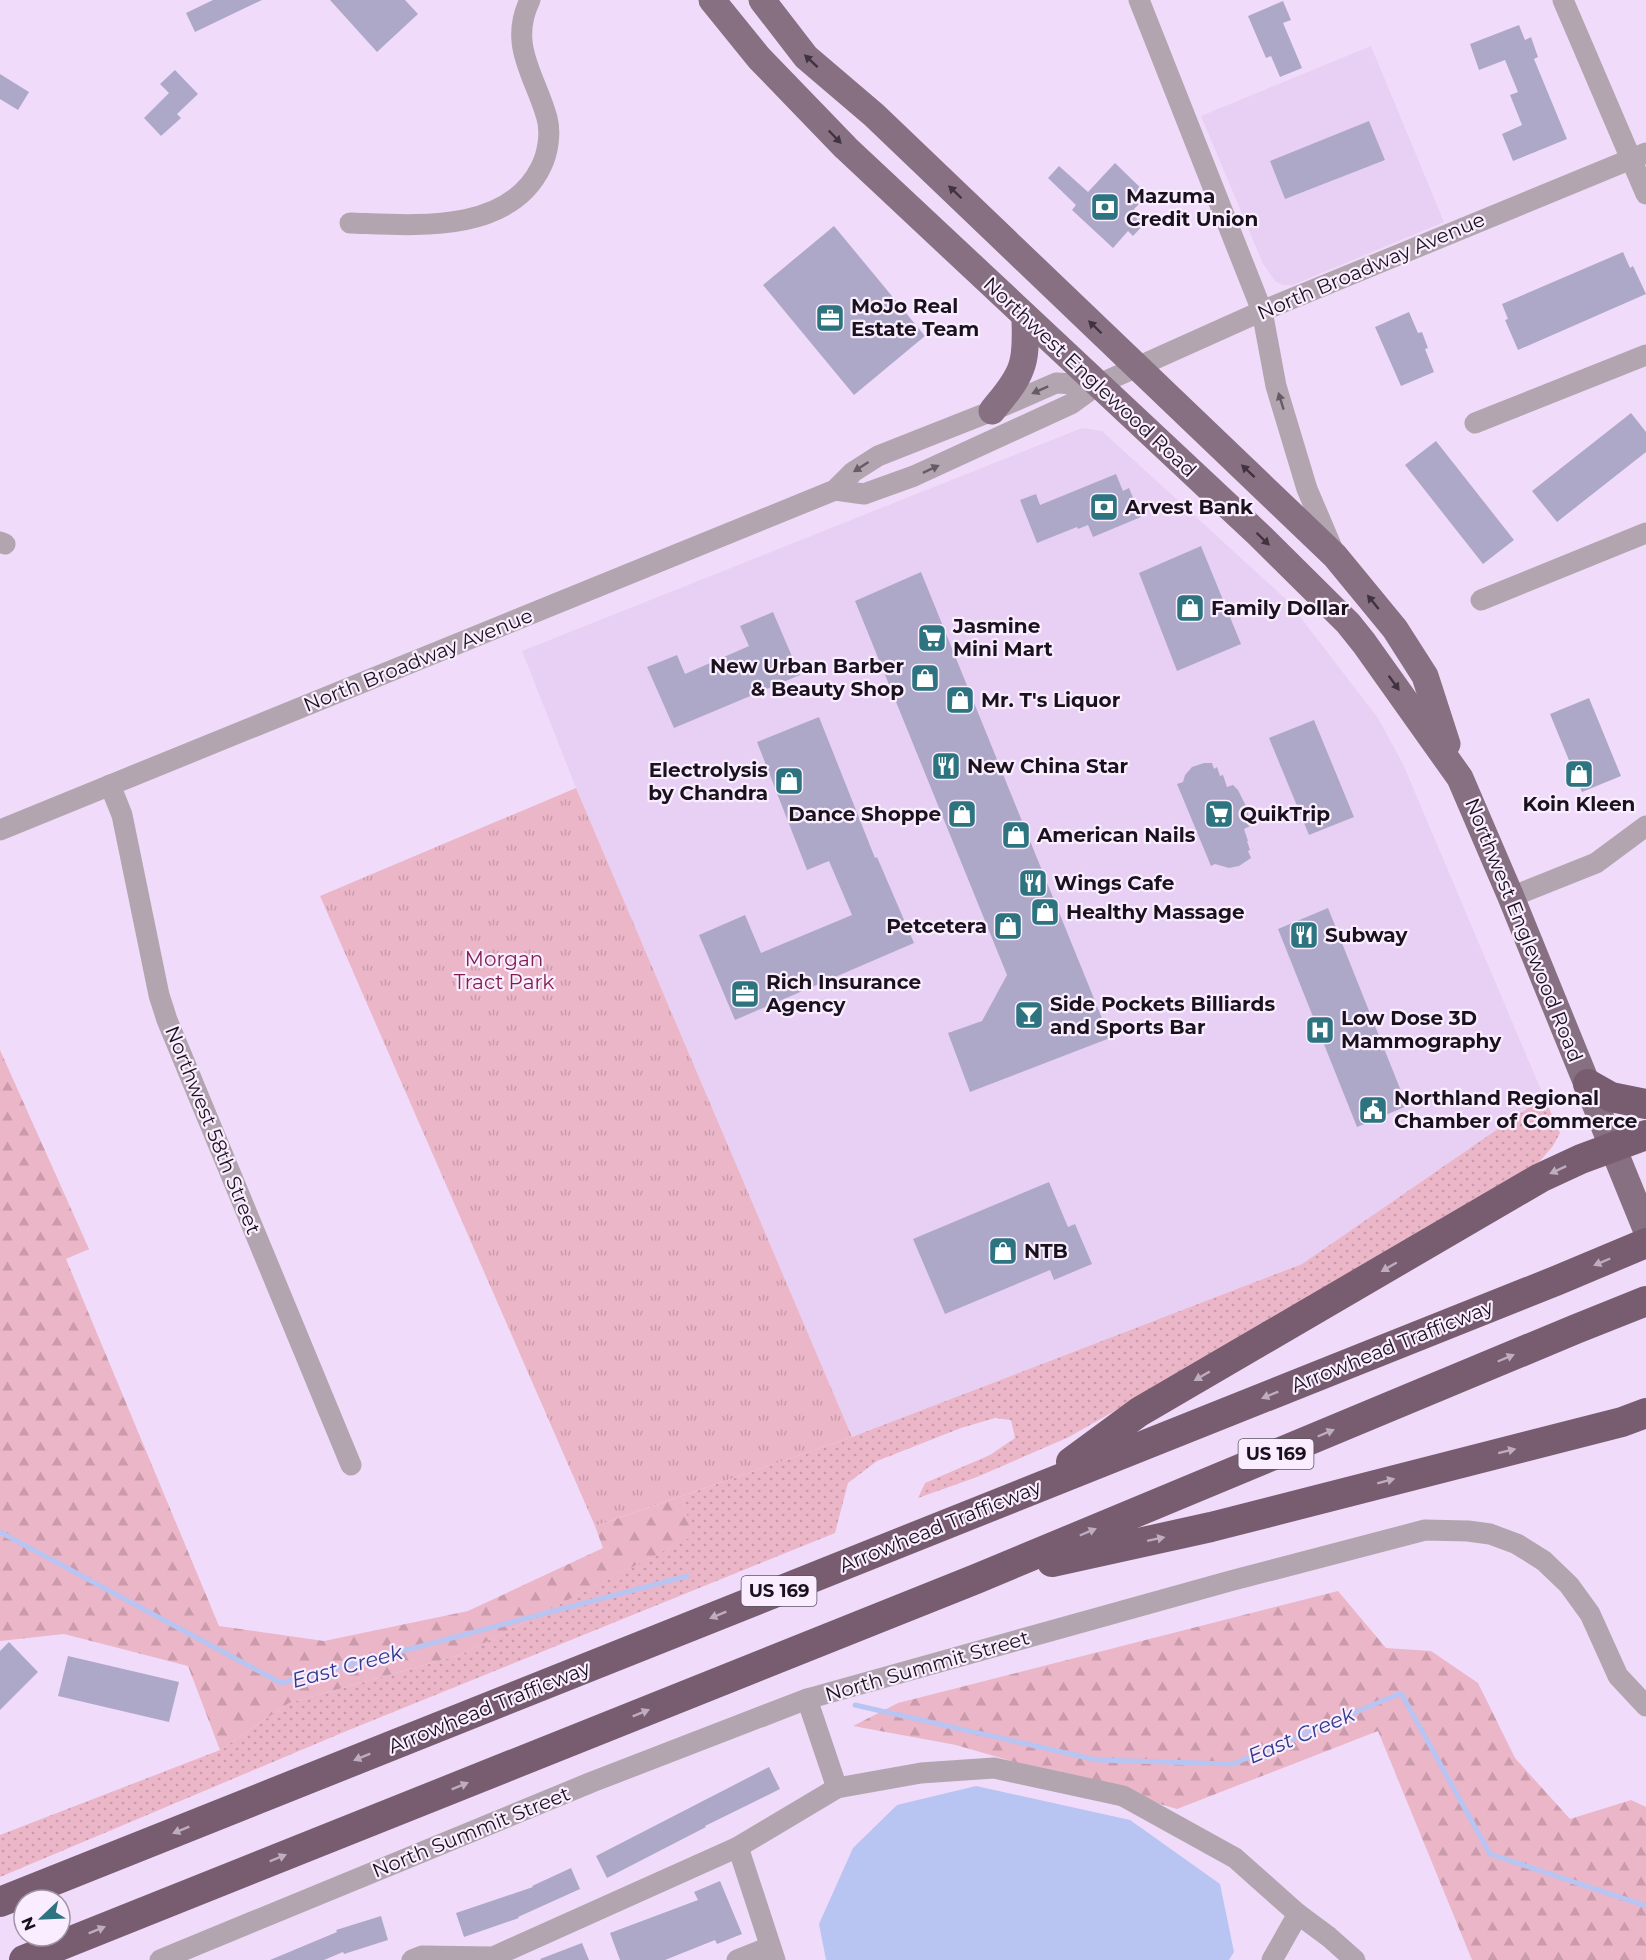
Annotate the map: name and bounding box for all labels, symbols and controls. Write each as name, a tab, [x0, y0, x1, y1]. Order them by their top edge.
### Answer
one-way arrow	[804, 55, 819, 68]
one-way arrow	[828, 130, 842, 144]
place label: Mazuma Credit Union	[1126, 184, 1258, 231]
one-way arrow	[948, 186, 962, 200]
bank icon: Mazuma Credit Union	[1089, 191, 1121, 223]
street label: North Broadway Avenue	[1254, 207, 1488, 325]
street label: Northwest Englewood Road	[979, 272, 1201, 482]
place label: MoJo Real Estate Team	[851, 294, 979, 341]
office icon: MoJo Real Estate Team	[814, 302, 846, 334]
one-way arrow	[1089, 321, 1103, 335]
one-way arrow	[1031, 386, 1049, 395]
one-way arrow	[1276, 392, 1285, 410]
one-way arrow	[853, 461, 869, 472]
one-way arrow	[922, 464, 939, 473]
one-way arrow	[1240, 464, 1255, 478]
bank icon: Arvest Bank	[1088, 491, 1120, 523]
place label: Arvest Bank	[1124, 495, 1254, 519]
one-way arrow	[1256, 532, 1271, 546]
shop icon: Family Dollar	[1174, 592, 1206, 624]
one-way arrow	[1367, 595, 1379, 610]
place label: Family Dollar	[1211, 596, 1349, 620]
street label: North Broadway Avenue	[300, 603, 536, 717]
place label: Jasmine Mini Mart	[952, 614, 1053, 661]
supermarket icon: Jasmine Mini Mart	[916, 622, 948, 654]
place label: New Urban Barber & Beauty Shop	[710, 654, 904, 701]
shop icon: New Urban Barber & Beauty Shop	[909, 662, 941, 694]
one-way arrow	[1387, 676, 1399, 691]
shop icon: Mr. T's Liquor	[944, 684, 976, 716]
place label: Mr. T's Liquor	[981, 688, 1121, 712]
restaurant icon: New China Star	[930, 750, 962, 782]
place label: New China Star	[967, 754, 1129, 778]
place label: Electrolysis by Chandra	[648, 758, 768, 805]
shop icon: Koin Kleen	[1563, 758, 1595, 790]
shop icon: Electrolysis by Chandra	[773, 765, 805, 797]
place label: Koin Kleen	[1523, 792, 1635, 816]
street label: Northwest Englewood Road	[1460, 795, 1588, 1065]
shop icon: Dance Shoppe	[946, 798, 978, 830]
supermarket icon: QuikTrip	[1203, 798, 1235, 830]
place label: Dance Shoppe	[788, 802, 941, 826]
place label: QuikTrip	[1240, 802, 1330, 826]
shop icon: American Nails	[1000, 819, 1032, 851]
place label: American Nails	[1036, 823, 1196, 847]
restaurant icon: Wings Cafe	[1017, 867, 1049, 899]
place label: Wings Cafe	[1054, 871, 1174, 895]
shop icon: Healthy Massage	[1029, 896, 1061, 928]
place label: Healthy Massage	[1066, 900, 1245, 924]
shop icon: Petcetera	[992, 910, 1024, 942]
place label: Petcetera	[886, 914, 987, 938]
restaurant icon: Subway	[1288, 919, 1320, 951]
place label: Subway	[1325, 923, 1408, 947]
park label: Morgan Tract Park	[454, 947, 554, 994]
place label: Rich Insurance Agency	[765, 970, 921, 1017]
office icon: Rich Insurance Agency	[729, 978, 761, 1010]
place label: Side Pockets Billiards and Sports Bar	[1050, 992, 1275, 1039]
bar icon: Side Pockets Billiards and Sports Bar	[1013, 999, 1045, 1031]
place label: Low Dose 3D Mammography	[1341, 1006, 1502, 1053]
hospital icon: Low Dose 3D Mammography	[1304, 1014, 1336, 1046]
street label: Northwest 58th Street	[160, 1022, 266, 1238]
place label: Northland Regional Chamber of Commerce	[1394, 1086, 1637, 1133]
public building icon: Northland Regional Chamber of Commerce	[1357, 1094, 1389, 1126]
one-way arrow	[1549, 1165, 1566, 1174]
shop icon: NTB	[987, 1235, 1019, 1267]
place label: NTB	[1024, 1239, 1068, 1263]
one-way arrow	[1593, 1257, 1611, 1267]
one-way arrow	[1380, 1262, 1397, 1272]
street label: Arrowhead Trafficway	[1288, 1294, 1496, 1397]
one-way arrow	[1497, 1353, 1515, 1362]
one-way arrow	[1194, 1370, 1210, 1381]
one-way arrow	[1261, 1391, 1279, 1400]
one-way arrow	[1318, 1428, 1336, 1438]
road number: US 169	[1238, 1439, 1314, 1469]
one-way arrow	[1498, 1445, 1516, 1455]
street label: Arrowhead Trafficway	[836, 1474, 1044, 1577]
one-way arrow	[1377, 1476, 1395, 1486]
one-way arrow	[1079, 1527, 1097, 1536]
one-way arrow	[1147, 1534, 1165, 1544]
road number: US 169	[742, 1576, 816, 1606]
one-way arrow	[709, 1611, 727, 1620]
street label: North Summit Street	[822, 1625, 1032, 1707]
water label: East Creek	[289, 1639, 407, 1693]
street label: Arrowhead Trafficway	[385, 1655, 593, 1758]
water label: East Creek	[1244, 1701, 1360, 1769]
one-way arrow	[632, 1708, 650, 1718]
one-way arrow	[352, 1753, 370, 1763]
street label: North Summit Street	[369, 1781, 573, 1883]
one-way arrow	[451, 1781, 469, 1791]
one-way arrow	[171, 1825, 189, 1835]
one-way arrow	[270, 1853, 288, 1863]
north arrow	[12, 1888, 72, 1948]
text: N	[17, 1914, 40, 1933]
one-way arrow	[89, 1925, 107, 1935]

